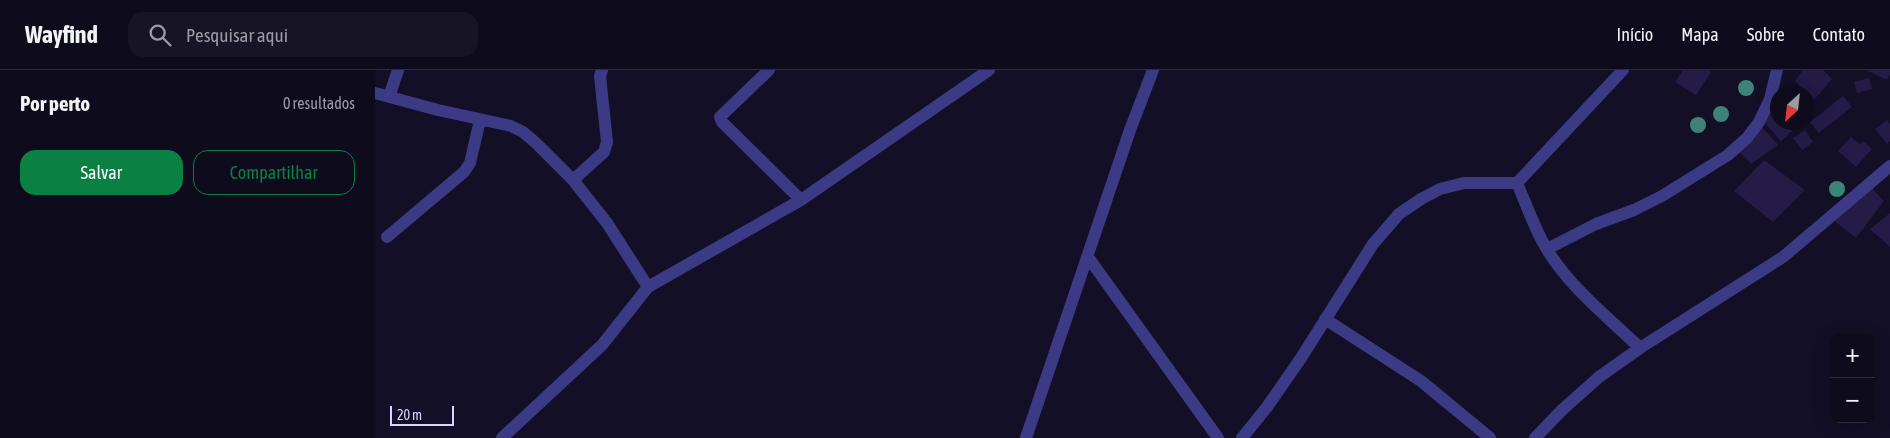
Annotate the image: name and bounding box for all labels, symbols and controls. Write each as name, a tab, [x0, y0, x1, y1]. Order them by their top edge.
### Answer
search box	[128, 12, 478, 57]
text: Wayfind	[25, 21, 98, 48]
icon: search	[146, 21, 174, 49]
text: Pesquisar aqui	[186, 24, 288, 46]
text: Início	[1617, 24, 1653, 45]
text: Mapa	[1681, 24, 1719, 45]
text: Sobre	[1747, 24, 1785, 45]
text: Contato	[1813, 24, 1865, 45]
north arrow	[1770, 85, 1815, 130]
text: Por perto	[20, 91, 90, 115]
text: 0 resultados	[283, 94, 355, 112]
button: Salvar	[20, 150, 183, 195]
button: Compartilhar	[193, 150, 355, 195]
map controls	[1830, 333, 1875, 423]
button: +	[1830, 333, 1875, 378]
button: −	[1830, 378, 1875, 423]
scale bar	[390, 403, 454, 426]
text: 20 m	[397, 407, 422, 423]

